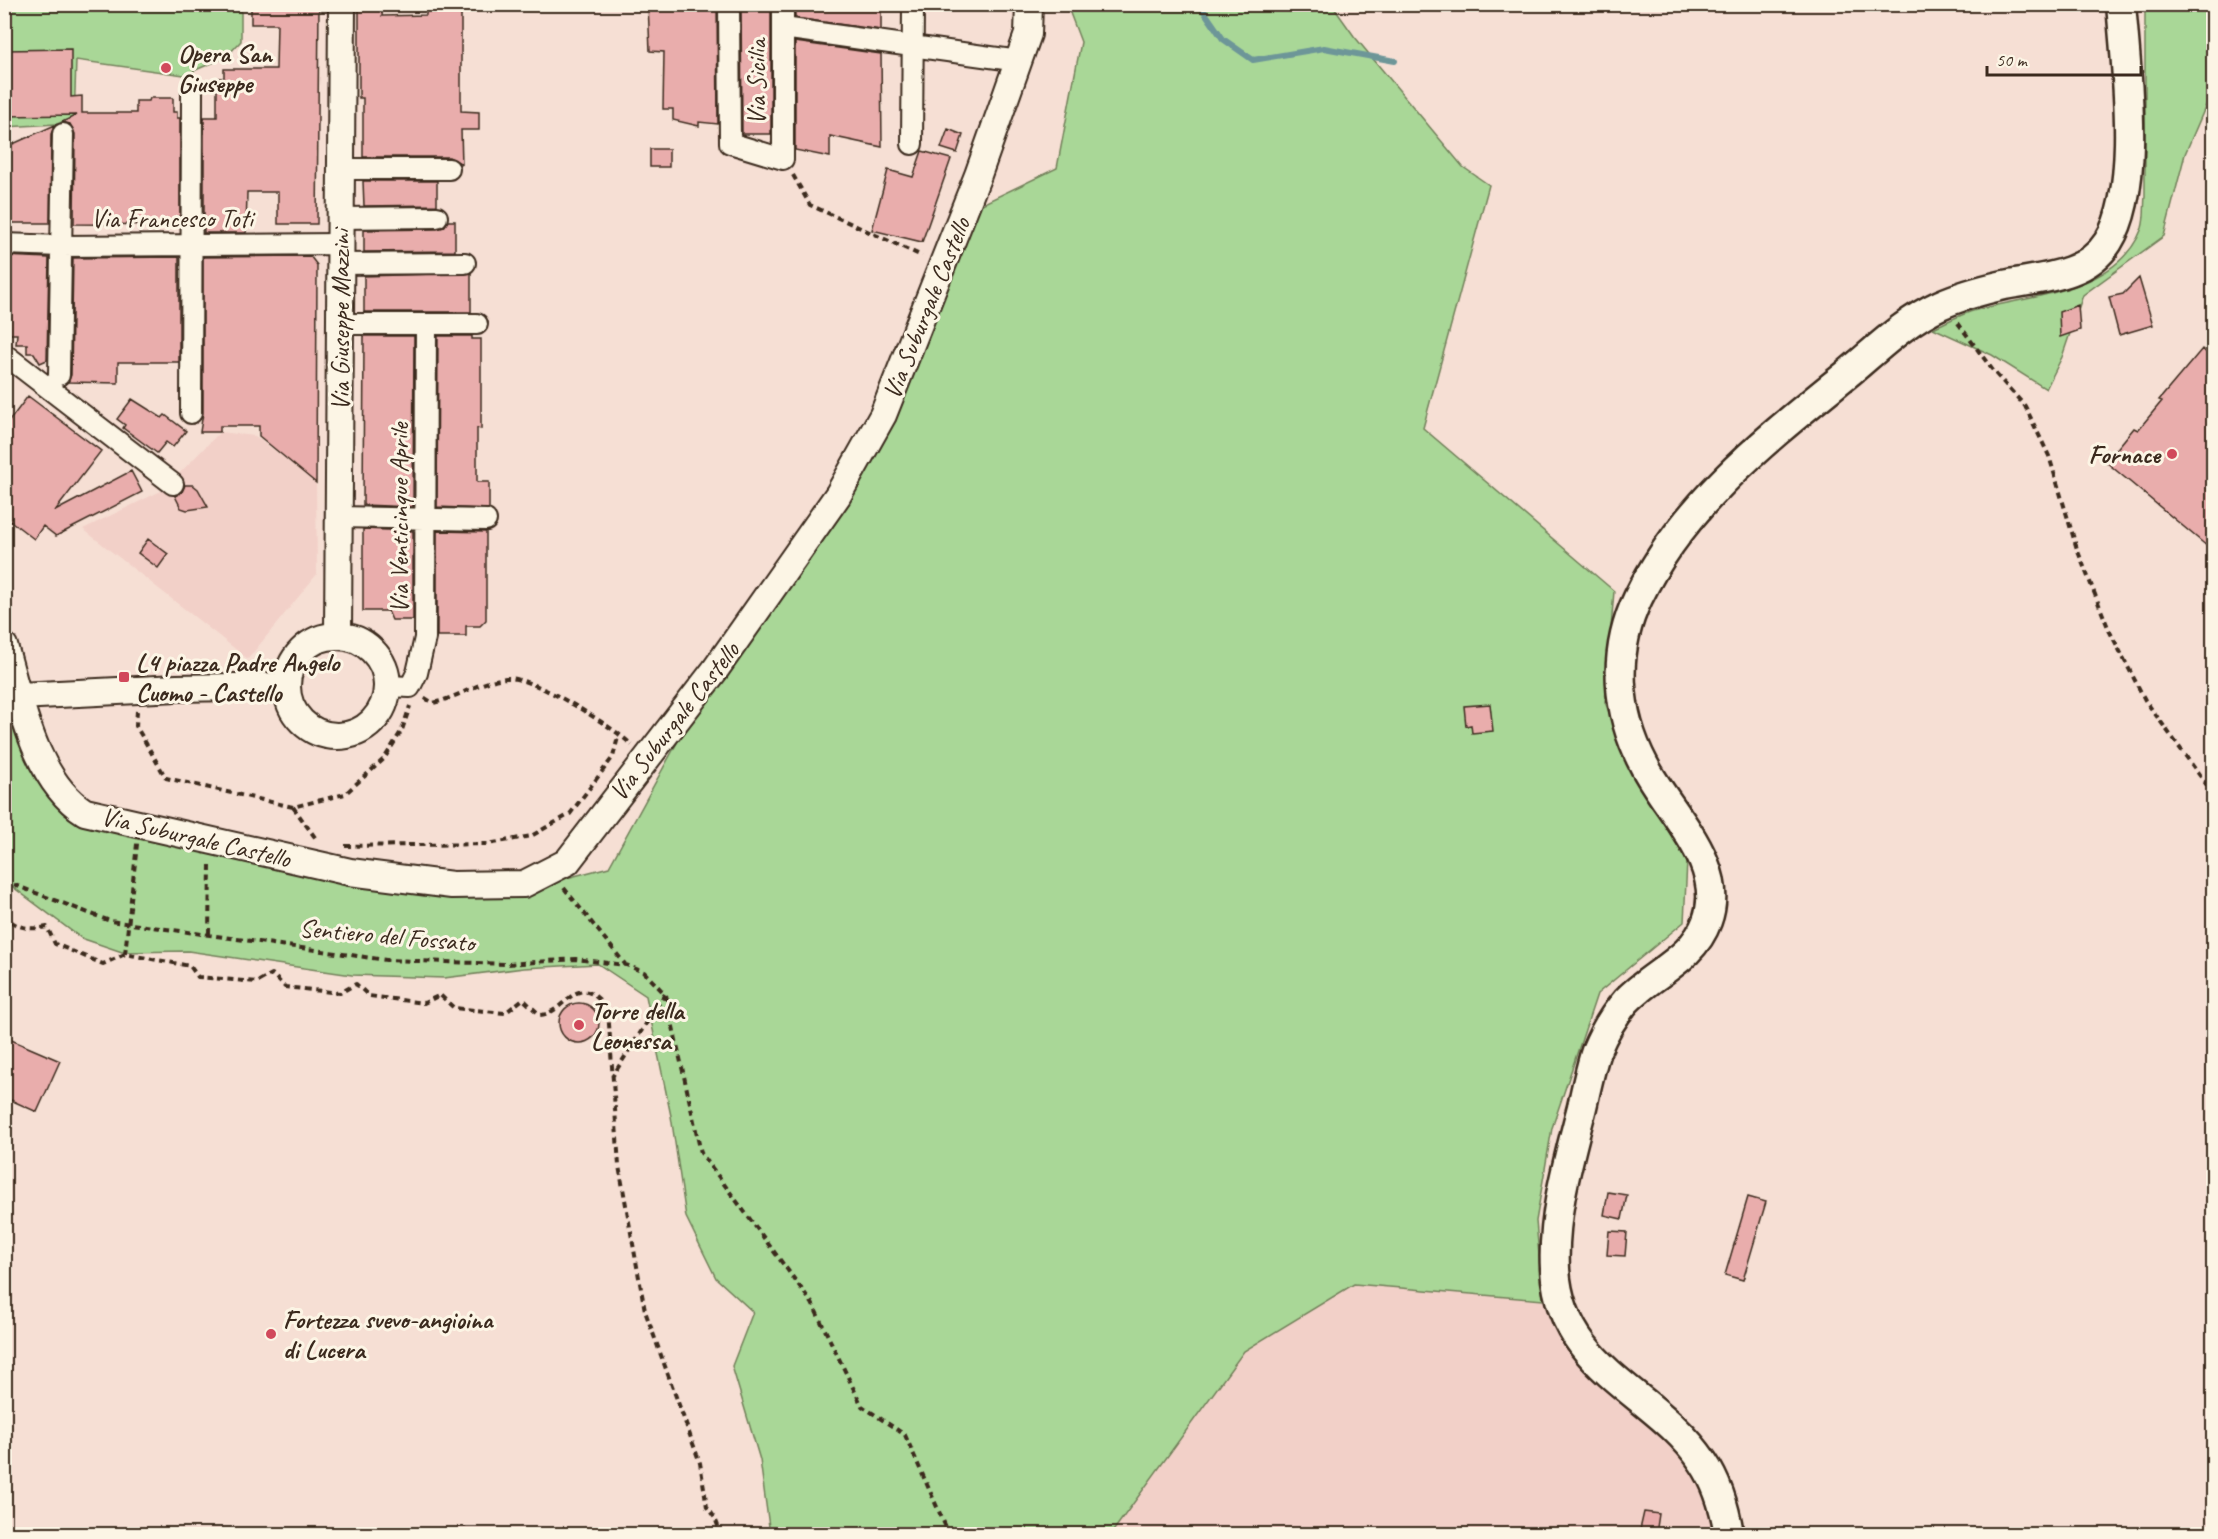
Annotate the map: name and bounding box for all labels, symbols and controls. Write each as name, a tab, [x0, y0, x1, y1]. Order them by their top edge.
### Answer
place label: Opera San Giuseppe	[178, 37, 274, 100]
street label: Via Sicilia	[740, 37, 773, 125]
scale bar	[1987, 39, 2142, 77]
text: 50 m	[1996, 49, 2029, 71]
marker: Opera San Giuseppe	[159, 61, 173, 75]
street label: Via Francesco Toti	[91, 202, 256, 235]
street label: Via Suburgale Castello	[875, 211, 979, 404]
street label: Via Giuseppe Mazzini	[324, 226, 357, 411]
street label: Via Venticinque Aprile	[383, 421, 416, 613]
place label: Fornace	[2088, 438, 2162, 471]
marker: Fornace	[2165, 447, 2179, 461]
street label: Via Suburgale Castello	[602, 634, 748, 807]
place label: L4 piazza Padre Angelo Cuomo - Castello	[136, 646, 341, 709]
marker: L4 piazza Padre Angelo Cuomo - Castello	[117, 670, 131, 684]
street label: Via Suburgale Castello	[98, 800, 295, 876]
street label: Sentiero del Fossato	[298, 911, 479, 960]
place label: Torre della Leonessa	[591, 994, 686, 1057]
marker: Torre della Leonessa	[572, 1018, 586, 1032]
place label: Fortezza svevo-angioina di Lucera	[283, 1303, 495, 1366]
marker: Fortezza svevo-angioina di Lucera	[264, 1327, 278, 1341]

